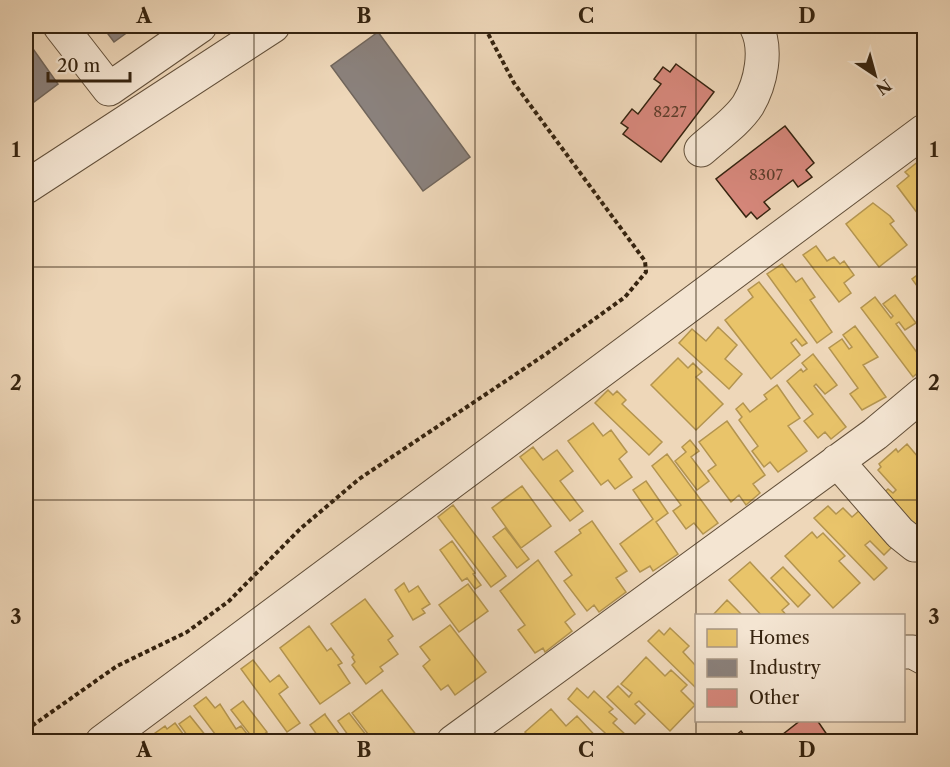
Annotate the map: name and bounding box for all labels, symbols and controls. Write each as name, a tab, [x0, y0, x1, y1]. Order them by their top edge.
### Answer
text: A	[135, 4, 152, 28]
text: B	[357, 4, 372, 28]
text: C	[578, 4, 594, 28]
text: D	[798, 4, 816, 28]
scale bar	[48, 45, 130, 83]
north arrow	[845, 45, 905, 105]
text: 20 m	[57, 55, 101, 77]
text: N	[872, 75, 895, 99]
house number: 8227	[653, 102, 687, 121]
text: 1	[12, 138, 21, 162]
text: 1	[930, 138, 939, 162]
house number: 8307	[749, 165, 784, 184]
text: 2	[10, 371, 22, 395]
text: 2	[928, 371, 940, 395]
text: 3	[10, 605, 22, 629]
text: 3	[928, 605, 940, 629]
legend	[695, 614, 905, 722]
text: Homes	[749, 627, 810, 649]
text: Industry	[749, 657, 822, 679]
text: Other	[749, 687, 800, 709]
text: A	[135, 738, 152, 762]
text: B	[357, 738, 372, 762]
text: C	[578, 738, 594, 762]
text: D	[798, 738, 816, 762]

